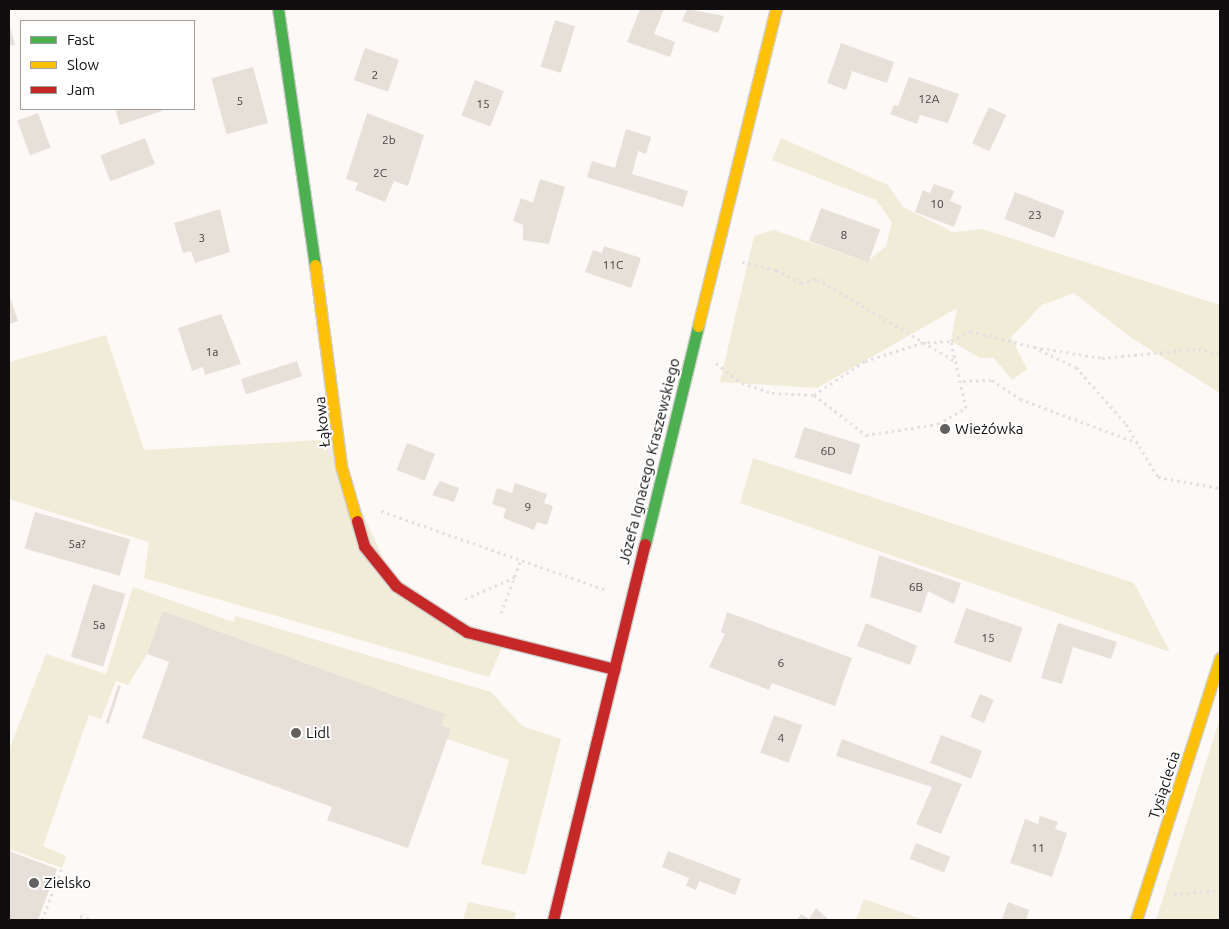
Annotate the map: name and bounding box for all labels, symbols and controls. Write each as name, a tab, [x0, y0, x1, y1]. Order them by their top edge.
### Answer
legend	[20, 20, 195, 110]
text: Fast	[67, 31, 94, 48]
text: Slow	[67, 56, 99, 73]
house number: 2	[372, 68, 378, 82]
text: Jam	[67, 81, 95, 98]
house number: 12A	[918, 92, 940, 106]
house number: 5	[237, 94, 243, 108]
house number: 15	[476, 97, 490, 111]
house number: 2b	[382, 133, 396, 147]
house number: 2C	[373, 166, 387, 180]
house number: 10	[930, 197, 944, 211]
house number: 23	[1028, 208, 1042, 222]
house number: 8	[841, 228, 847, 242]
house number: 3	[199, 231, 205, 245]
house number: 11C	[603, 258, 623, 272]
house number: 1a	[206, 345, 218, 359]
street label: Józefa Ignacego Kraszewskiego	[615, 356, 683, 566]
street label: Łąkowa	[310, 396, 334, 448]
place label: Wieżówka	[955, 420, 1024, 438]
marker: Wieżówka	[939, 423, 951, 435]
house number: 6D	[820, 444, 836, 458]
house number: 9	[525, 500, 531, 514]
house number: 5a?	[68, 537, 86, 551]
house number: 6B	[909, 580, 923, 594]
house number: 5a	[93, 618, 105, 632]
house number: 15	[981, 631, 995, 645]
house number: 6	[778, 656, 784, 670]
place label: Lidl	[306, 724, 330, 742]
marker: Lidl	[290, 727, 302, 739]
house number: 4	[778, 731, 784, 745]
street label: Tysiąclecia	[1145, 749, 1183, 821]
house number: 11	[1031, 841, 1045, 855]
place label: Zielsko	[44, 874, 91, 892]
marker: Zielsko	[28, 877, 40, 889]

